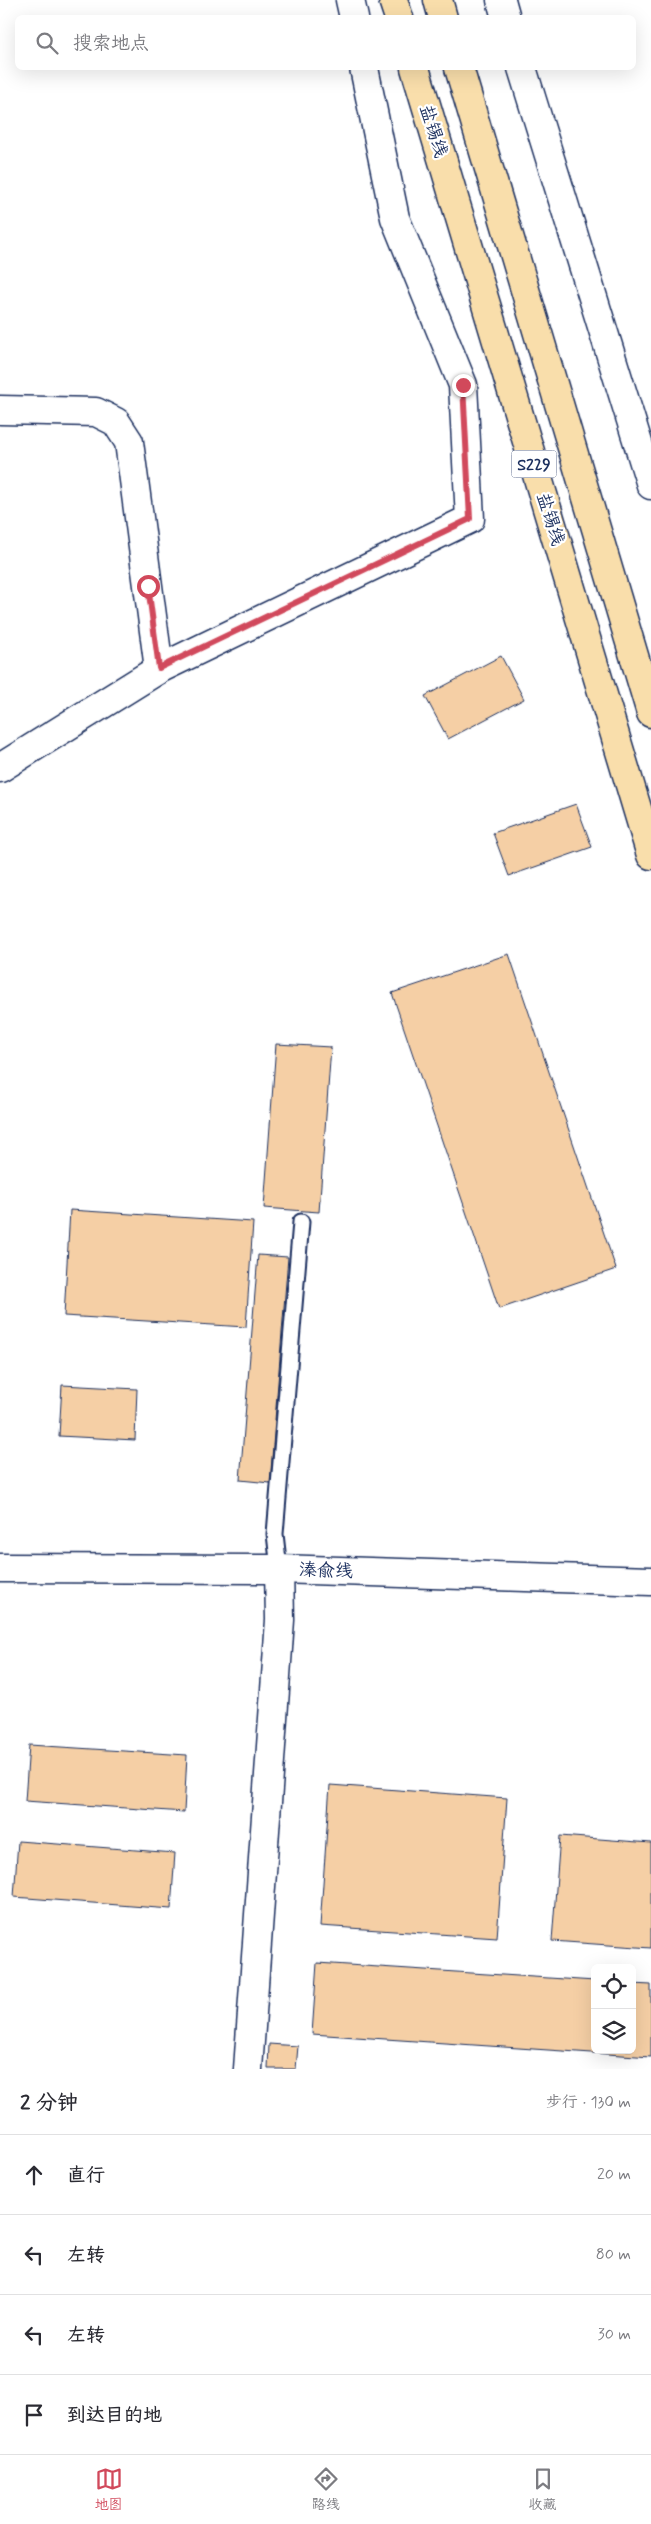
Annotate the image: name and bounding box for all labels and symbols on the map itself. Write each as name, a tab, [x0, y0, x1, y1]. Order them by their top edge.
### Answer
street label: 盐锡线	[414, 102, 452, 161]
route end	[452, 374, 475, 397]
road number: S229	[512, 450, 556, 478]
street label: 盐锡线	[531, 490, 569, 549]
route start	[137, 575, 160, 598]
street label: 溱俞线	[299, 1558, 353, 1584]

